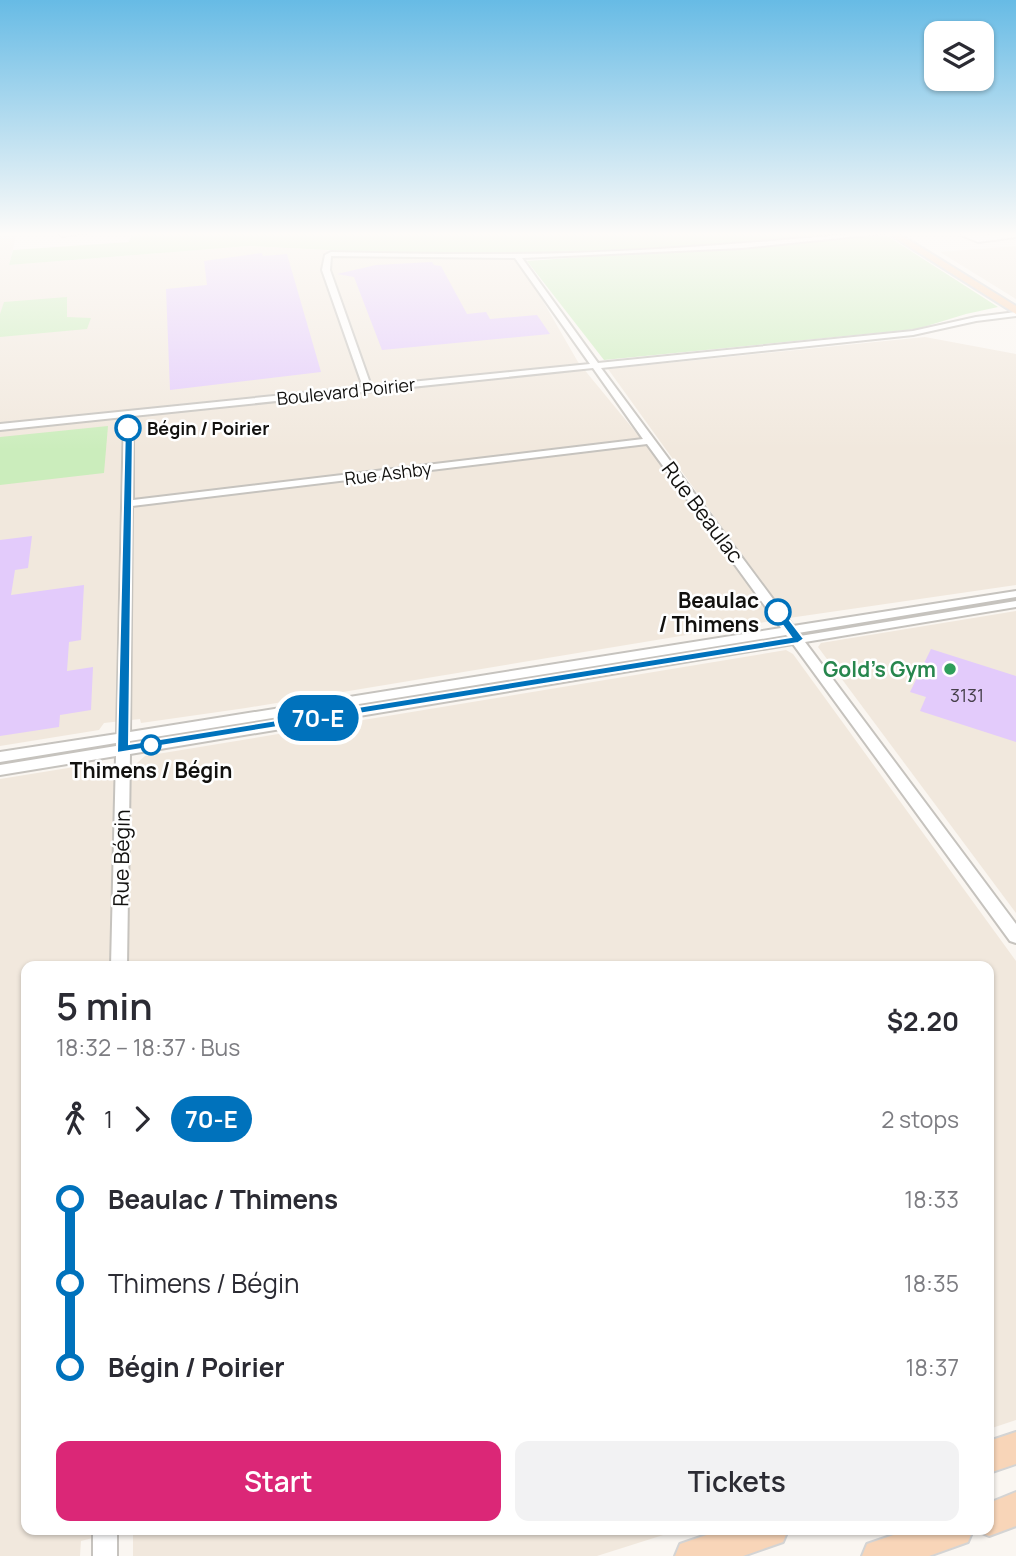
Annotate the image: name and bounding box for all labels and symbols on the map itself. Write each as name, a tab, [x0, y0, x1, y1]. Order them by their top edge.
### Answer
street label: Boulevard Poirier	[275, 372, 417, 410]
marker: Bégin / Poirier	[115, 415, 141, 441]
place label: Bégin / Poirier	[147, 416, 269, 440]
street label: Rue Ashby	[343, 456, 433, 490]
street label: Rue Beaulac	[656, 456, 750, 568]
place label: Beaulac / Thimens	[658, 586, 759, 638]
marker: Beaulac / Thimens	[765, 599, 791, 625]
place label: Gold's Gym	[823, 655, 936, 683]
marker: Gold's Gym	[942, 661, 958, 677]
house number: 3131	[950, 683, 984, 707]
line badge: 70-E	[269, 695, 367, 741]
marker: Thimens / Bégin	[141, 735, 161, 755]
place label: Thimens / Bégin	[70, 756, 232, 784]
street label: Rue Bégin	[106, 809, 136, 907]

